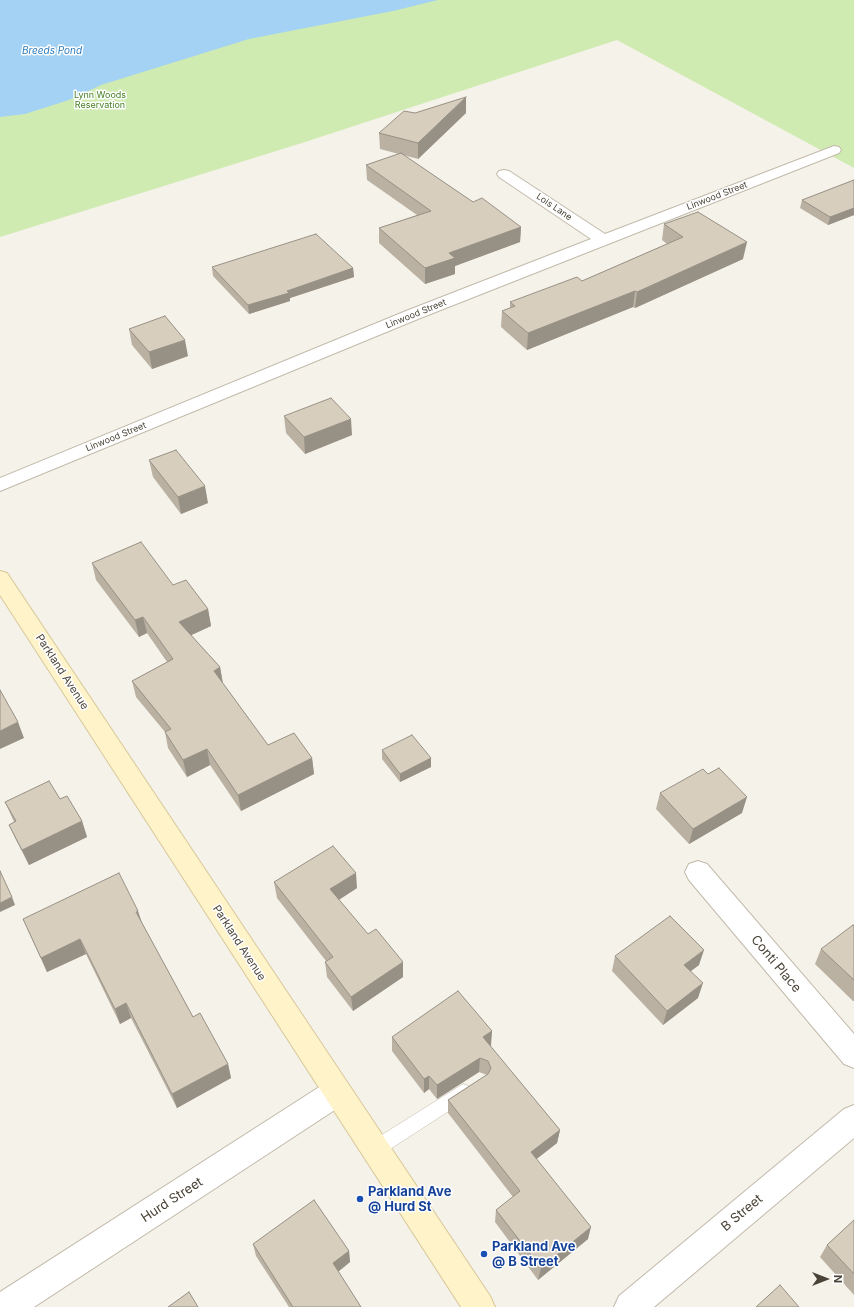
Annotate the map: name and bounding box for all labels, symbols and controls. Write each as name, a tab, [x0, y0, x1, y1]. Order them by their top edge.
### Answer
water label: Breeds Pond	[22, 45, 82, 57]
park label: Lynn Woods Reservation	[74, 90, 126, 111]
street label: Linwood Street	[685, 179, 749, 213]
street label: Lois Lane	[534, 191, 574, 223]
street label: Linwood Street	[384, 297, 448, 331]
street label: Linwood Street	[84, 420, 148, 454]
street label: Parkland Avenue	[33, 632, 91, 712]
street label: Parkland Avenue	[210, 903, 268, 983]
street label: Conti Place	[748, 932, 804, 996]
street label: Hurd Street	[138, 1174, 206, 1226]
place label: Parkland Ave @ Hurd St	[368, 1184, 451, 1215]
street label: B Street	[718, 1191, 766, 1235]
marker: Parkland Ave @ Hurd St	[355, 1194, 365, 1204]
place label: Parkland Ave @ B Street	[492, 1239, 575, 1270]
marker: Parkland Ave @ B Street	[479, 1249, 489, 1259]
north arrow	[806, 1259, 846, 1299]
text: N	[831, 1275, 845, 1283]

